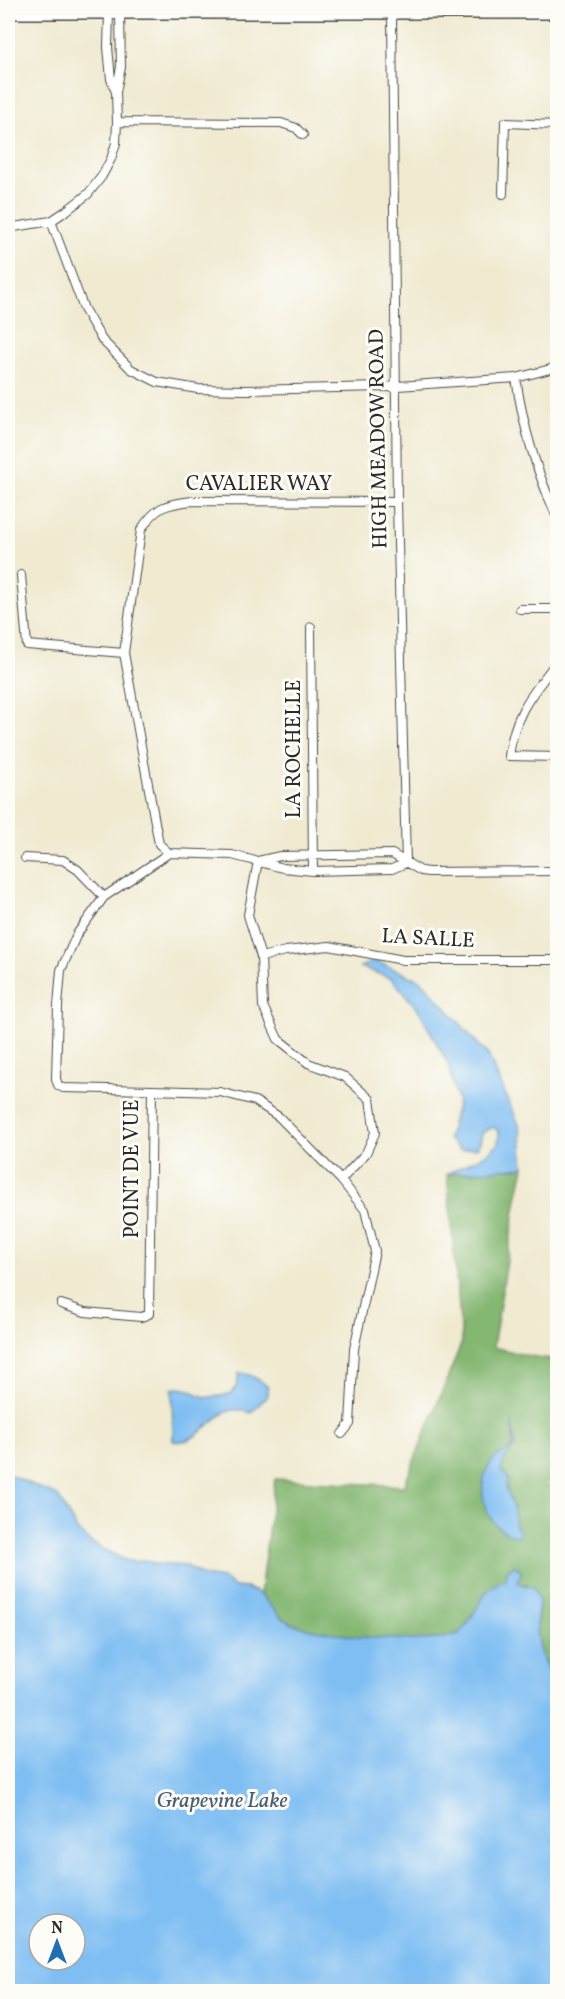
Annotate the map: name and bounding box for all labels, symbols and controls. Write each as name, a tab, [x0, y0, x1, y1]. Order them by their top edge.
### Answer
street label: HIGH MEADOW ROAD	[363, 329, 395, 549]
street label: CAVALIER WAY	[186, 470, 332, 499]
street label: LA ROCHELLE	[280, 680, 309, 818]
street label: LA SALLE	[381, 922, 475, 956]
street label: POINT DE VUE	[118, 1099, 147, 1239]
water label: Grapevine Lake	[156, 1786, 288, 1817]
north arrow	[27, 1912, 87, 1972]
text: N	[51, 1918, 63, 1940]

